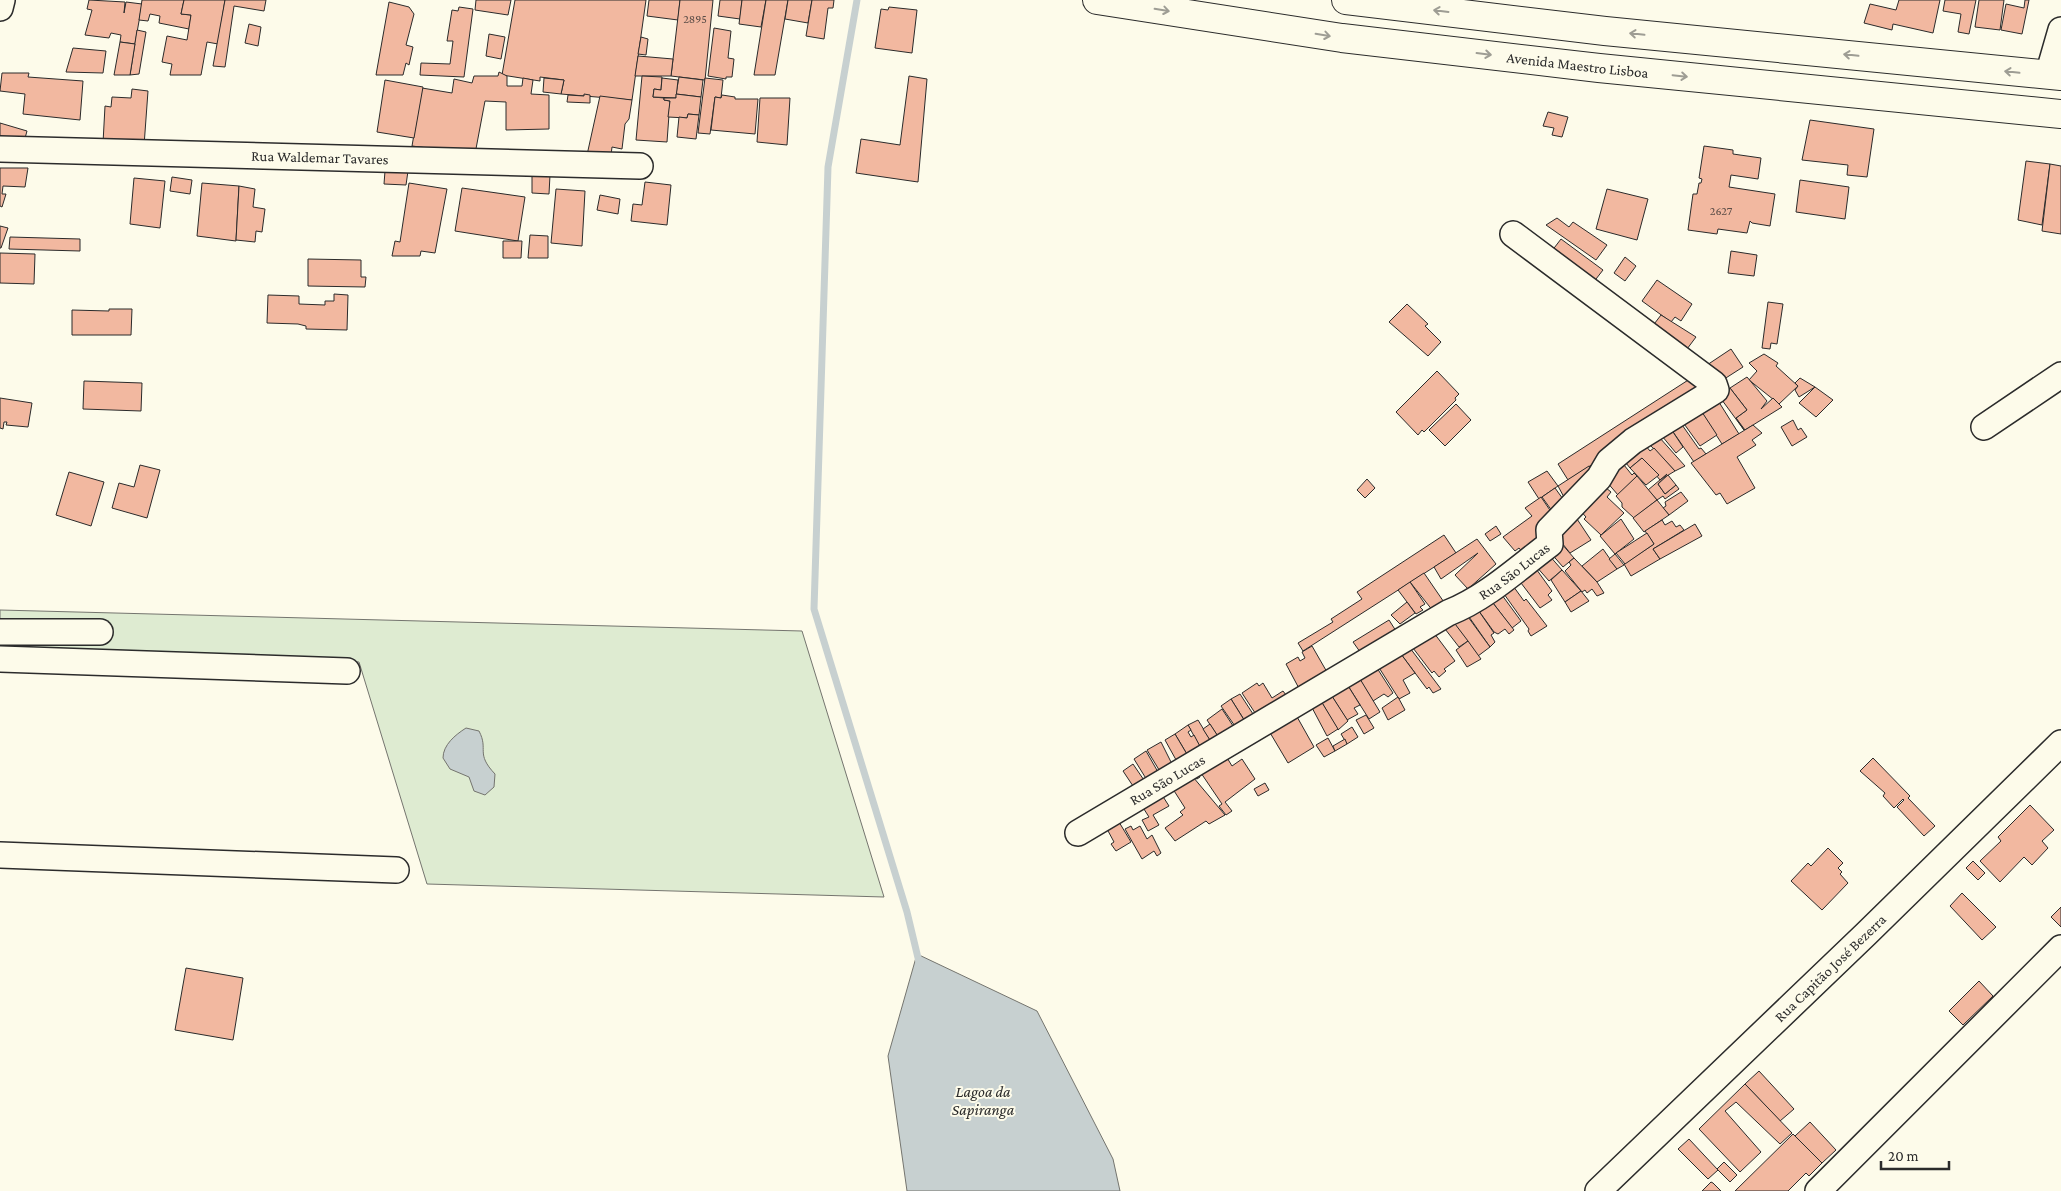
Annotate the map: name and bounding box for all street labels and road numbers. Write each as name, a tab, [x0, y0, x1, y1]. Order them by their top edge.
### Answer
street label: Avenida Maestro Lisboa	[1506, 49, 1649, 81]
street label: Rua Waldemar Tavares	[251, 148, 389, 167]
street label: Rua São Lucas	[1476, 539, 1553, 603]
street label: Rua São Lucas	[1127, 751, 1208, 808]
street label: Rua Capitão José Bezerra	[1772, 911, 1889, 1025]

